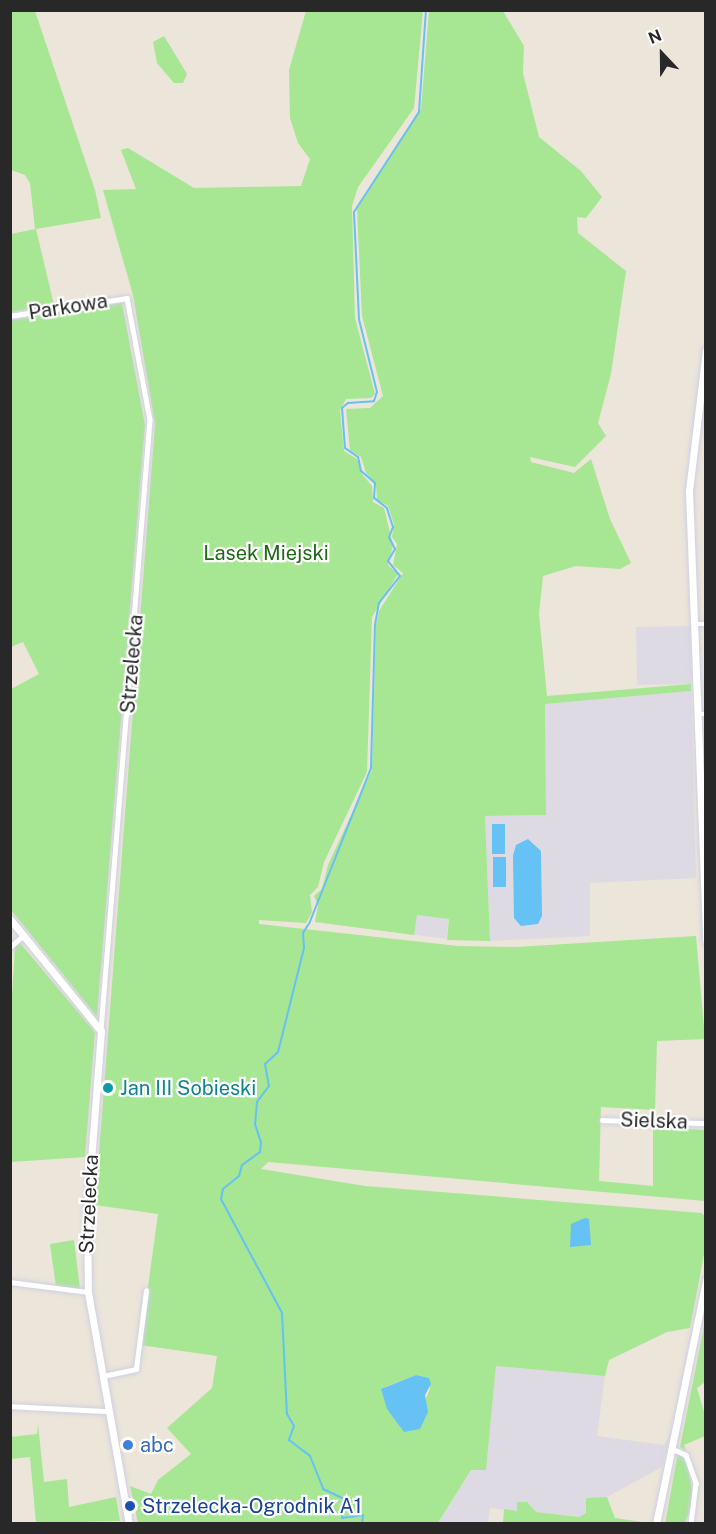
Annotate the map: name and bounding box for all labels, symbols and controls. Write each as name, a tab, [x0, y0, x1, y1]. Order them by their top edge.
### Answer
north arrow	[632, 24, 692, 84]
text: N	[646, 26, 664, 48]
street label: Parkowa	[27, 289, 109, 325]
park label: Lasek Miejski	[203, 541, 329, 565]
street label: Strzelecka	[116, 614, 148, 714]
place label: Jan III Sobieski	[120, 1076, 256, 1100]
marker: Jan III Sobieski	[101, 1081, 115, 1095]
street label: Sielska	[620, 1108, 688, 1134]
street label: Strzelecka	[74, 1154, 104, 1254]
place label: abc	[140, 1433, 174, 1457]
marker: abc	[121, 1438, 135, 1452]
place label: Strzelecka-Ogrodnik A1	[142, 1494, 362, 1518]
marker: Strzelecka-Ogrodnik A1	[123, 1499, 137, 1513]

